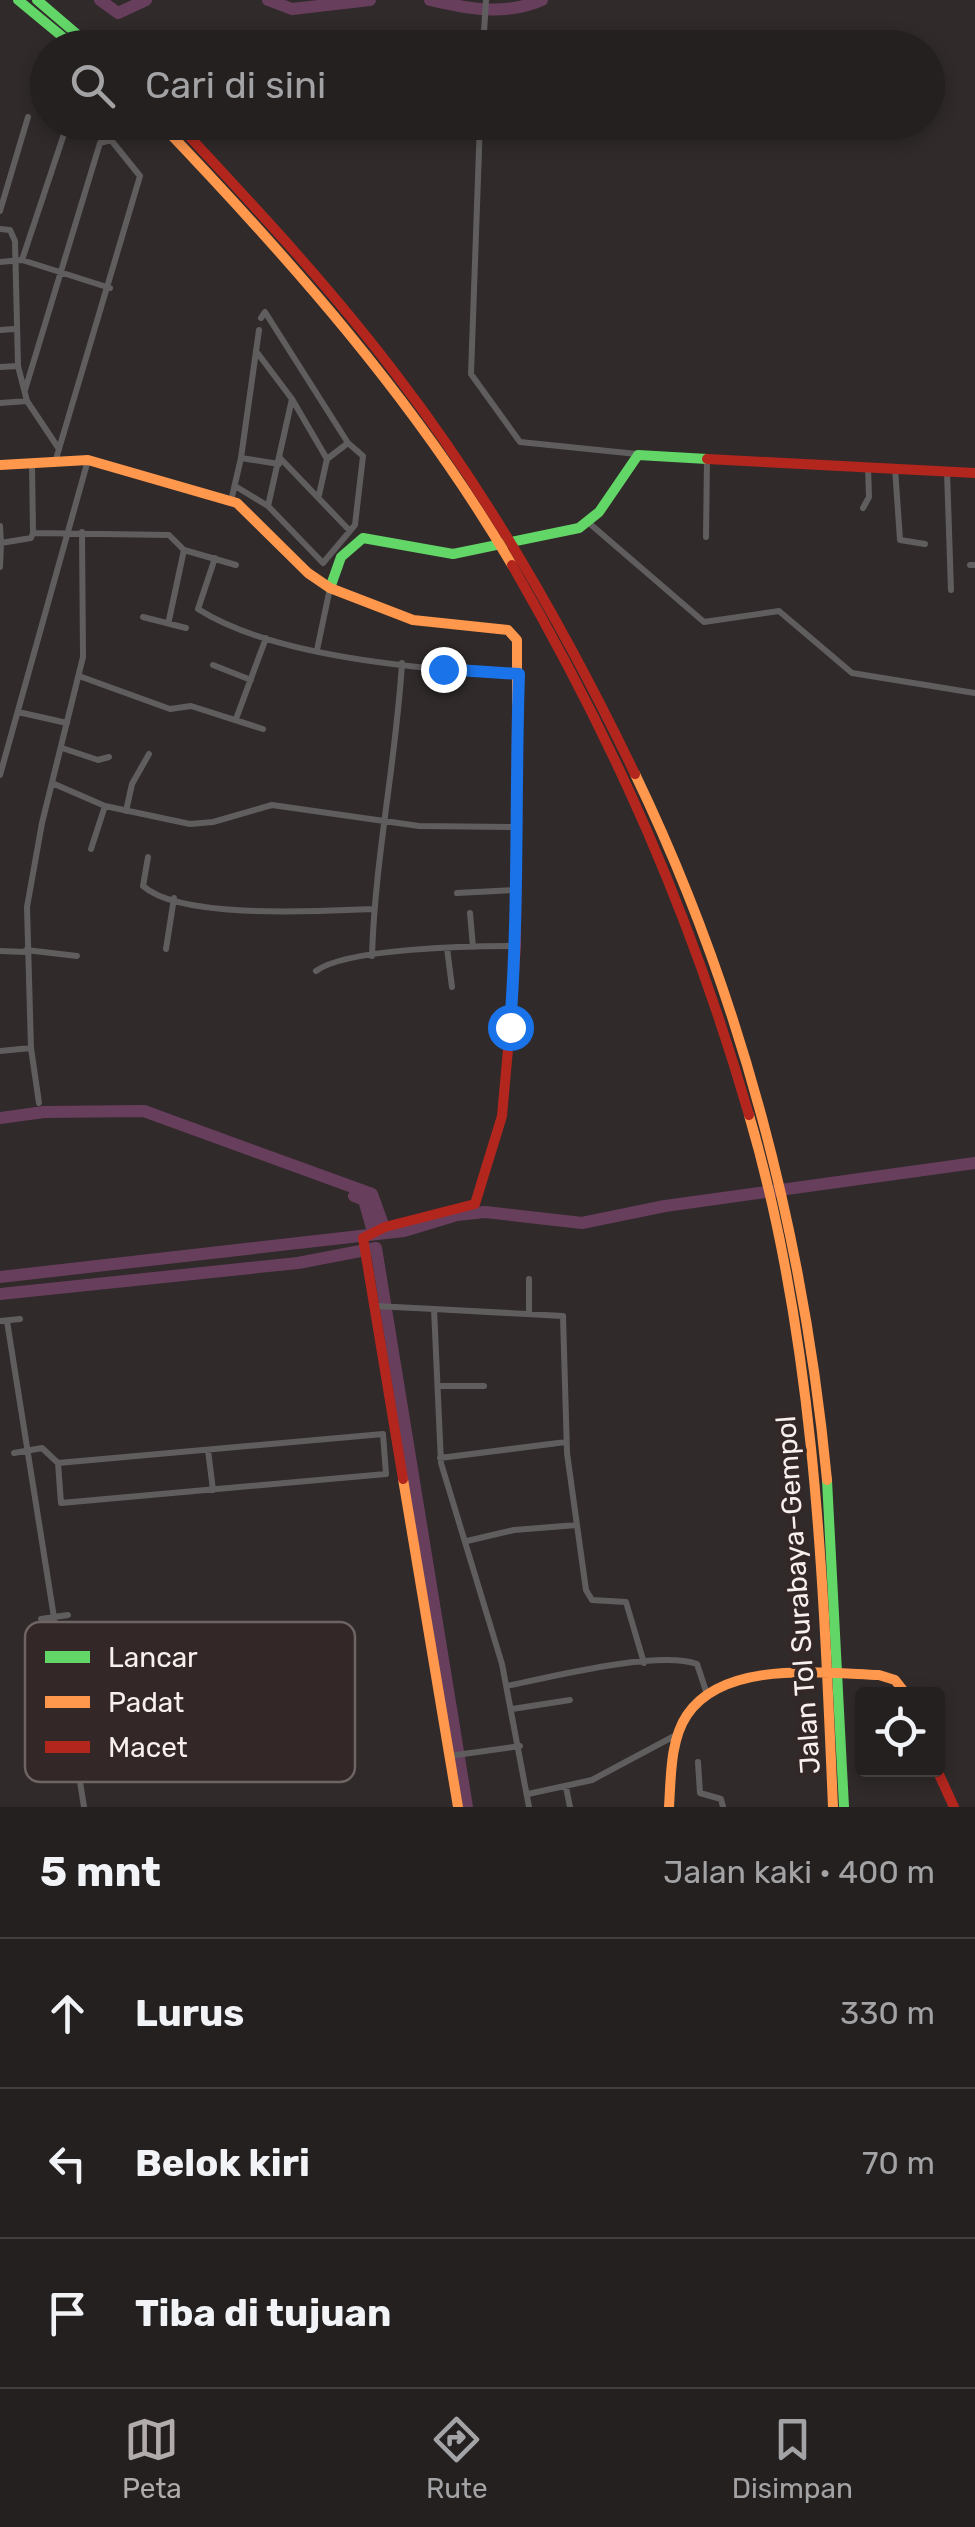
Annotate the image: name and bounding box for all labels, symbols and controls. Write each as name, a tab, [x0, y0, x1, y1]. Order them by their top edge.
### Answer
search box	[30, 30, 945, 140]
icon: search	[65, 58, 120, 113]
text: Cari di sini	[145, 62, 326, 108]
route end	[421, 647, 467, 693]
route start	[488, 1005, 534, 1051]
street label: Jalan Tol Surabaya–Gempol	[769, 1415, 827, 1775]
legend	[25, 1622, 355, 1782]
text: Lancar	[108, 1641, 198, 1674]
text: Padat	[108, 1686, 184, 1719]
map controls	[855, 1687, 945, 1777]
button: locate	[855, 1687, 945, 1777]
text: Macet	[108, 1731, 188, 1764]
text: 5 mnt	[40, 1847, 161, 1897]
text: Jalan kaki · 400 m	[663, 1853, 935, 1891]
icon: ahead	[40, 1986, 95, 2041]
text: Lurus	[135, 1990, 244, 2036]
text: 330 m	[840, 1994, 935, 2032]
icon: left	[40, 2136, 95, 2191]
text: Belok kiri	[135, 2140, 310, 2186]
text: 70 m	[862, 2144, 935, 2182]
icon: arrive	[40, 2286, 95, 2341]
text: Tiba di tujuan	[135, 2290, 391, 2336]
tab: Peta	[122, 2412, 182, 2505]
tab: Rute	[426, 2412, 488, 2505]
tab: Disimpan	[732, 2412, 853, 2505]

